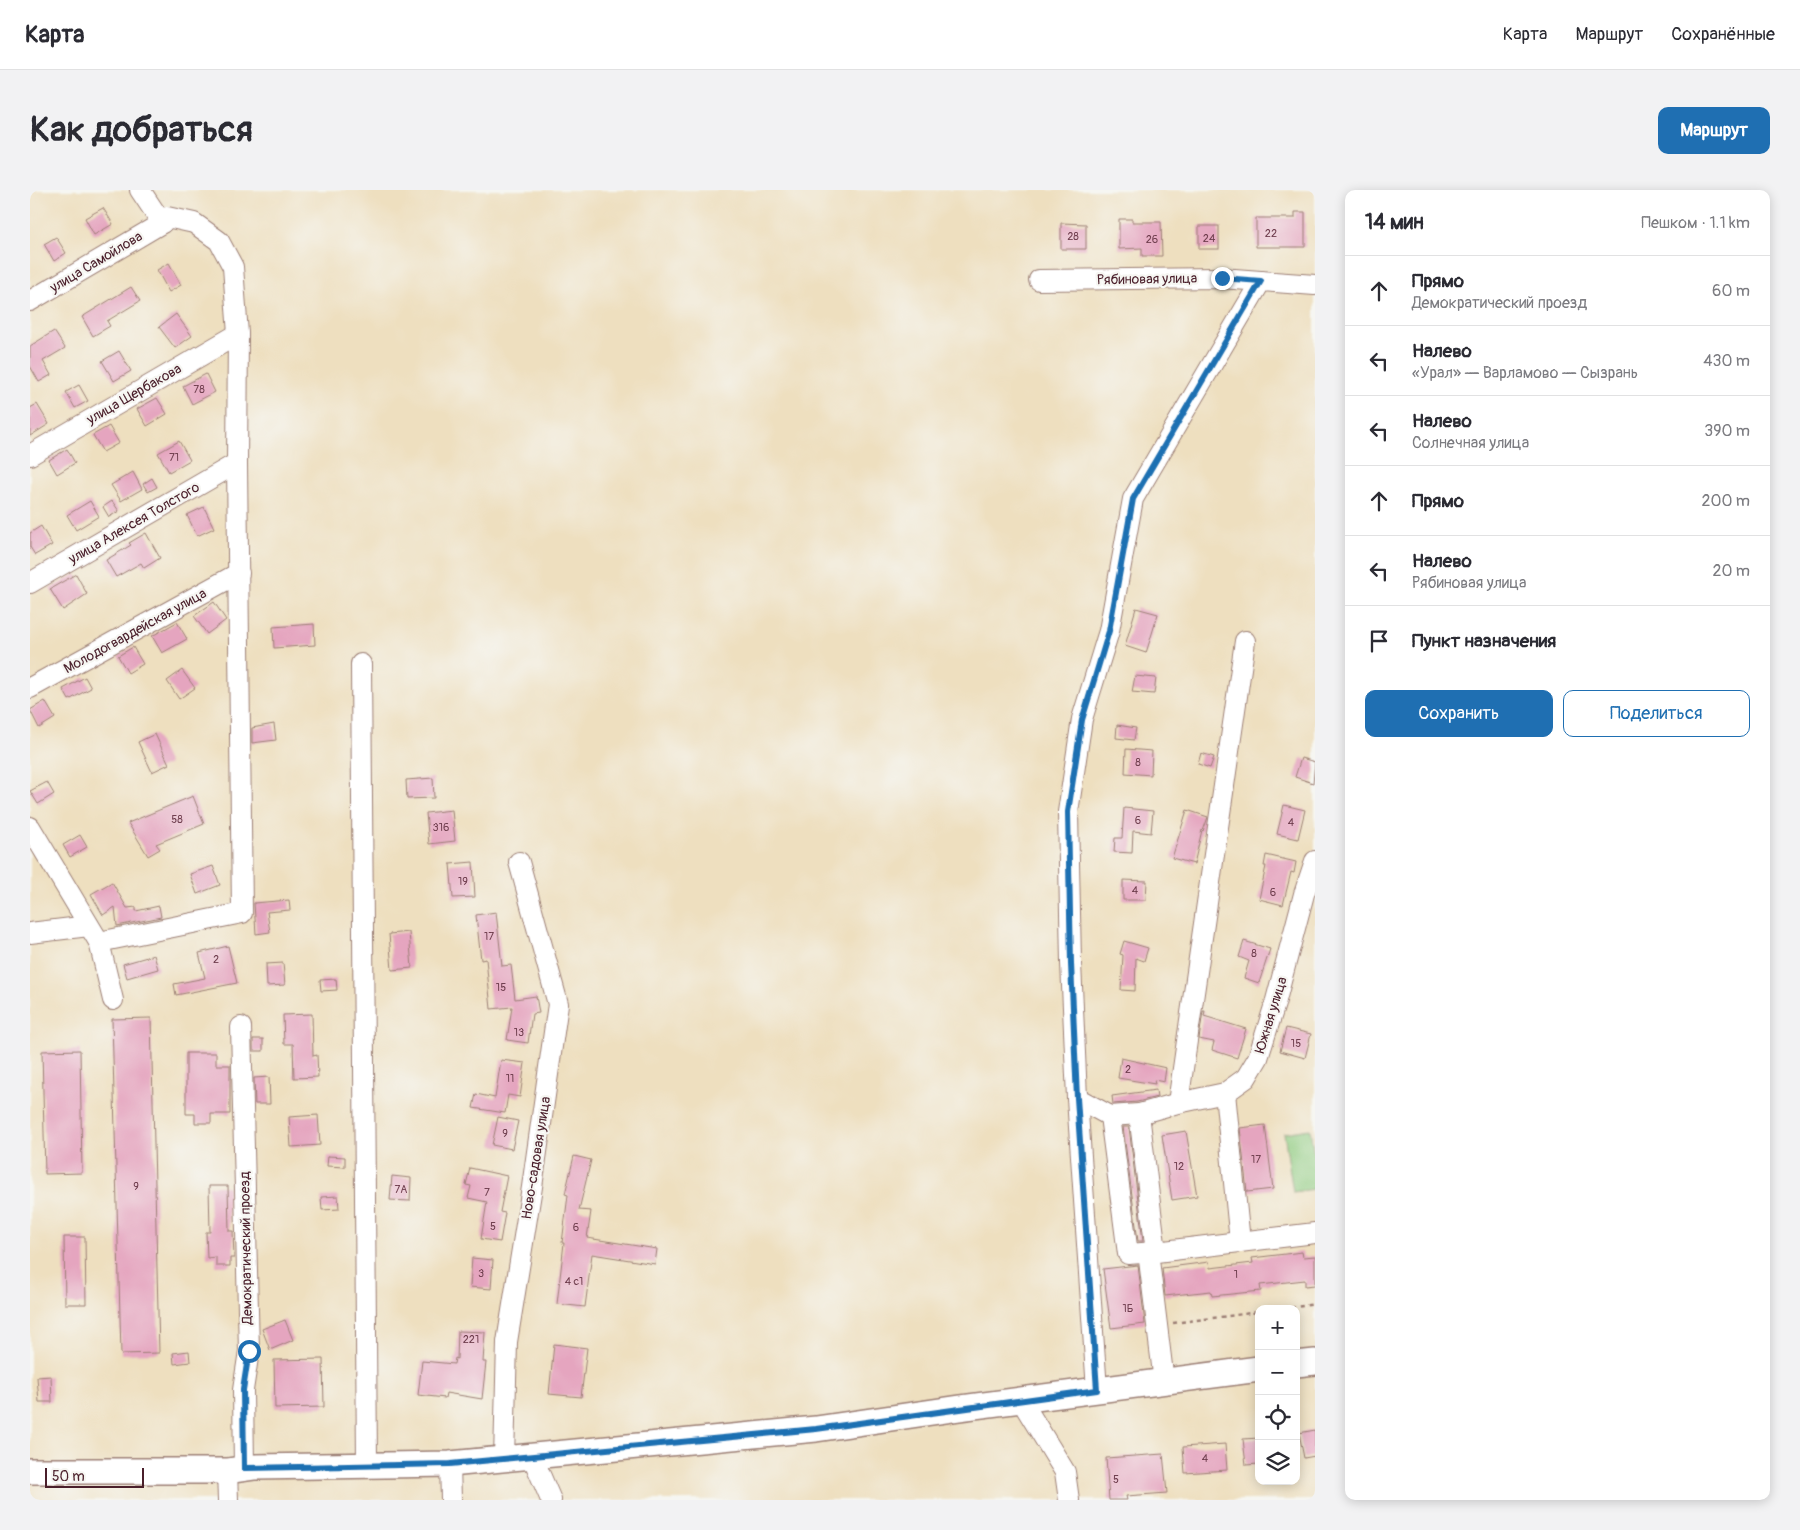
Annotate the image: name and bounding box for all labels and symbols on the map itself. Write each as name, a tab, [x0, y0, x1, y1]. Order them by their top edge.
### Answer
house number: 22	[1265, 227, 1277, 240]
street label: улица Самойлова	[46, 228, 145, 297]
house number: 28	[1067, 230, 1079, 243]
house number: 24	[1203, 232, 1216, 245]
house number: 26	[1146, 233, 1158, 246]
route end	[1211, 267, 1234, 290]
street label: Рябиновая улица	[1097, 270, 1197, 288]
street label: улица Щербакова	[83, 360, 184, 429]
house number: 78	[193, 383, 205, 396]
house number: 71	[169, 451, 179, 464]
street label: улица Алексея Толстого	[65, 478, 203, 568]
street label: Молодогвардейская улица	[61, 585, 209, 677]
house number: 8	[1135, 756, 1141, 769]
house number: 58	[171, 813, 183, 826]
house number: 6	[1135, 814, 1141, 827]
house number: 4	[1288, 816, 1295, 829]
house number: 316	[433, 821, 449, 834]
house number: 19	[458, 875, 468, 888]
house number: 4	[1132, 884, 1139, 897]
house number: 6	[1270, 886, 1276, 899]
house number: 17	[484, 930, 494, 943]
house number: 8	[1251, 947, 1257, 960]
house number: 2	[213, 953, 219, 966]
street label: Южная улица	[1251, 975, 1291, 1055]
house number: 15	[496, 981, 506, 994]
house number: 13	[514, 1026, 524, 1039]
house number: 15	[1291, 1037, 1301, 1050]
house number: 2	[1125, 1063, 1131, 1076]
house number: 11	[506, 1072, 514, 1085]
street label: Ново-садовая улица	[518, 1095, 554, 1221]
house number: 9	[502, 1127, 508, 1140]
house number: 17	[1251, 1153, 1261, 1166]
house number: 12	[1174, 1160, 1184, 1173]
street label: Демократический проезд	[236, 1171, 256, 1326]
house number: 9	[133, 1180, 139, 1193]
house number: 7А	[395, 1183, 407, 1196]
house number: 7	[484, 1186, 490, 1199]
house number: 5	[490, 1220, 496, 1233]
house number: 6	[573, 1221, 579, 1234]
house number: 3	[478, 1267, 484, 1280]
house number: 1	[1234, 1268, 1238, 1281]
house number: 4 с1	[565, 1275, 583, 1288]
house number: 1Б	[1123, 1302, 1133, 1315]
house number: 221	[463, 1333, 479, 1346]
route start	[238, 1340, 261, 1363]
house number: 4	[1202, 1452, 1209, 1465]
scale bar	[45, 1465, 144, 1488]
house number: 5	[1113, 1473, 1119, 1486]

